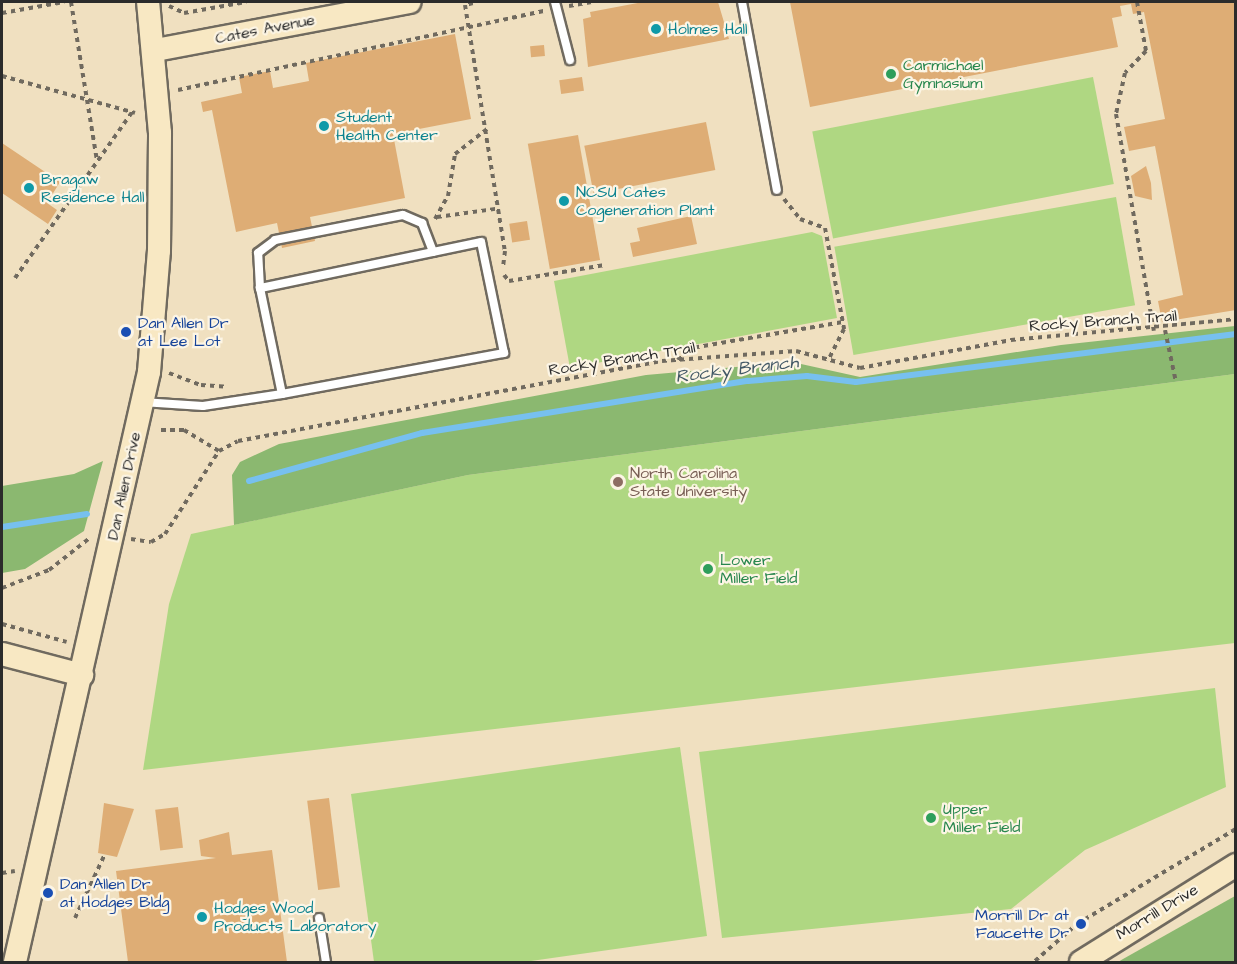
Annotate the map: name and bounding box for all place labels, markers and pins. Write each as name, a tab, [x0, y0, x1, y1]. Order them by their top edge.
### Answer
place label: Holmes Hall	[668, 19, 748, 39]
marker: Holmes Hall	[649, 22, 663, 36]
place label: Carmichael Gymnasium	[903, 55, 984, 93]
marker: Carmichael Gymnasium	[884, 67, 898, 81]
place label: Student Health Center	[336, 107, 438, 145]
marker: Student Health Center	[317, 119, 331, 133]
place label: Bragaw Residence Hall	[41, 169, 144, 207]
marker: Bragaw Residence Hall	[22, 181, 36, 195]
place label: NCSU Cates Cogeneration Plant	[576, 182, 714, 220]
marker: NCSU Cates Cogeneration Plant	[557, 194, 571, 208]
place label: Dan Allen Dr at Lee Lot	[138, 313, 228, 351]
marker: Dan Allen Dr at Lee Lot	[119, 325, 133, 339]
place label: North Carolina State University	[630, 463, 747, 501]
marker: North Carolina State University	[611, 475, 625, 489]
place label: Lower Miller Field	[720, 550, 797, 588]
marker: Lower Miller Field	[701, 562, 715, 576]
place label: Upper Miller Field	[943, 799, 1020, 837]
marker: Upper Miller Field	[924, 811, 938, 825]
place label: Dan Allen Dr at Hodges Bldg	[60, 874, 170, 912]
marker: Dan Allen Dr at Hodges Bldg	[41, 886, 55, 900]
place label: Hodges Wood Products Laboratory	[214, 898, 377, 936]
place label: Morrill Dr at Faucette Dr	[975, 905, 1069, 943]
marker: Hodges Wood Products Laboratory	[195, 910, 209, 924]
marker: Morrill Dr at Faucette Dr	[1074, 917, 1088, 931]

